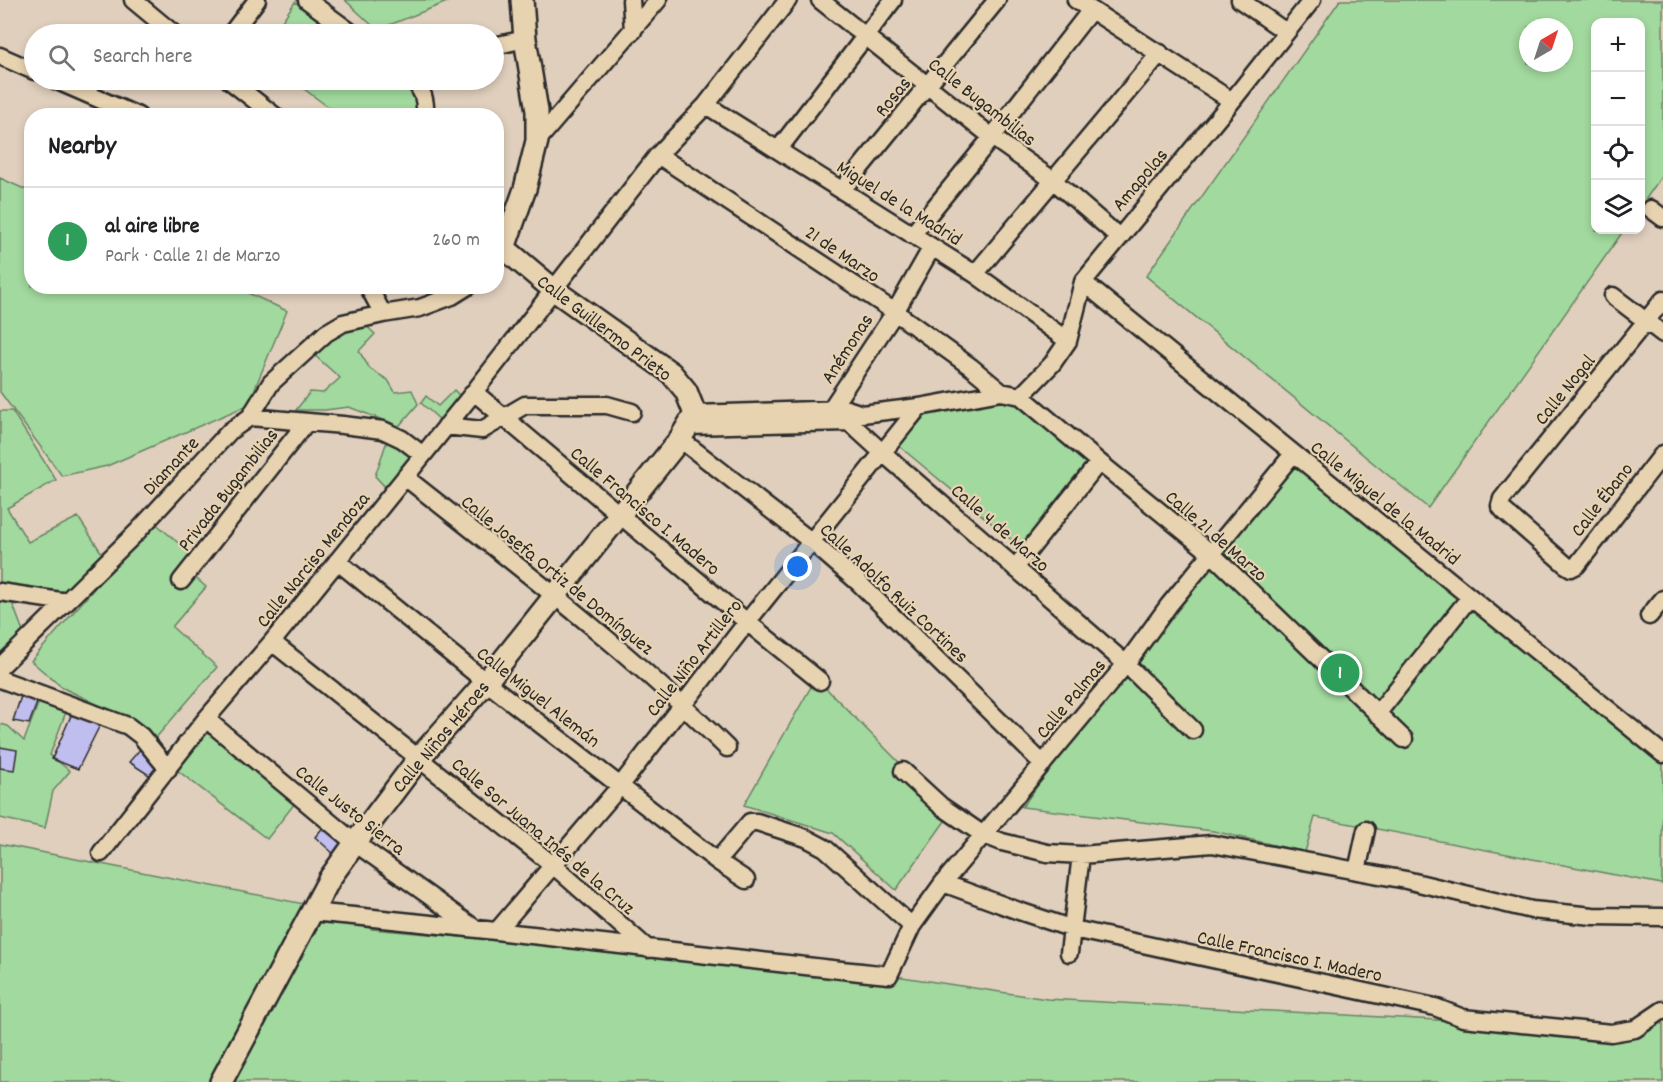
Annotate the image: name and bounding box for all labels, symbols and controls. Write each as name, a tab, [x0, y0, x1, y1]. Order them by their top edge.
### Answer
north arrow	[1519, 18, 1573, 72]
map controls	[1591, 18, 1645, 234]
button: +	[1591, 18, 1645, 72]
search box	[24, 24, 504, 90]
icon: search	[45, 41, 78, 74]
text: Search here	[93, 42, 192, 73]
street label: Calle Bugambilias	[921, 52, 1041, 155]
street label: Rosas	[869, 72, 919, 124]
button: −	[1591, 72, 1645, 126]
button: locate	[1591, 126, 1645, 180]
text: Nearby	[48, 129, 116, 166]
street label: Amapolas	[1107, 143, 1176, 219]
street label: Miguel de la Madrid	[830, 155, 967, 254]
button: layers	[1591, 180, 1645, 234]
text: al aire libre	[105, 212, 199, 243]
street label: 21 de Marzo	[798, 220, 885, 291]
text: 1	[65, 227, 70, 255]
text: 260 m	[432, 227, 480, 255]
text: Park · Calle 21 de Marzo	[105, 243, 280, 271]
street label: Calle Guillermo Prieto	[530, 269, 677, 390]
street label: Anémonas	[815, 309, 882, 390]
street label: Calle Nogal	[1529, 349, 1604, 432]
street label: Privada Bugambilias	[172, 423, 286, 558]
street label: Diamante	[137, 431, 207, 503]
street label: Calle Miguel de la Madrid	[1303, 435, 1465, 574]
street label: Calle Francisco I. Madero	[563, 441, 725, 584]
street label: Calle Ébano	[1565, 458, 1641, 544]
street label: Calle 4 de Marzo	[943, 478, 1055, 580]
street label: Calle 21 de Marzo	[1158, 485, 1272, 590]
street label: Calle Narciso Mendoza	[251, 487, 378, 635]
street label: Calle Josefa Ortiz de Domínguez	[454, 490, 659, 663]
street label: Calle Adolfo Ruiz Cortines	[812, 518, 974, 671]
your location	[783, 552, 812, 581]
street label: Calle Niño Artillero	[640, 594, 750, 724]
street label: Calle Miguel Alemán	[469, 641, 605, 756]
pin: 1	[1320, 650, 1360, 696]
street label: Calle Palmas	[1030, 654, 1114, 746]
street label: Calle Niños Héroes	[387, 676, 498, 800]
street label: Calle Sor Juana Inés de la Cruz	[444, 752, 640, 923]
street label: Calle Justo Sierra	[288, 759, 411, 864]
street label: Calle Francisco I. Madero	[1194, 925, 1385, 991]

